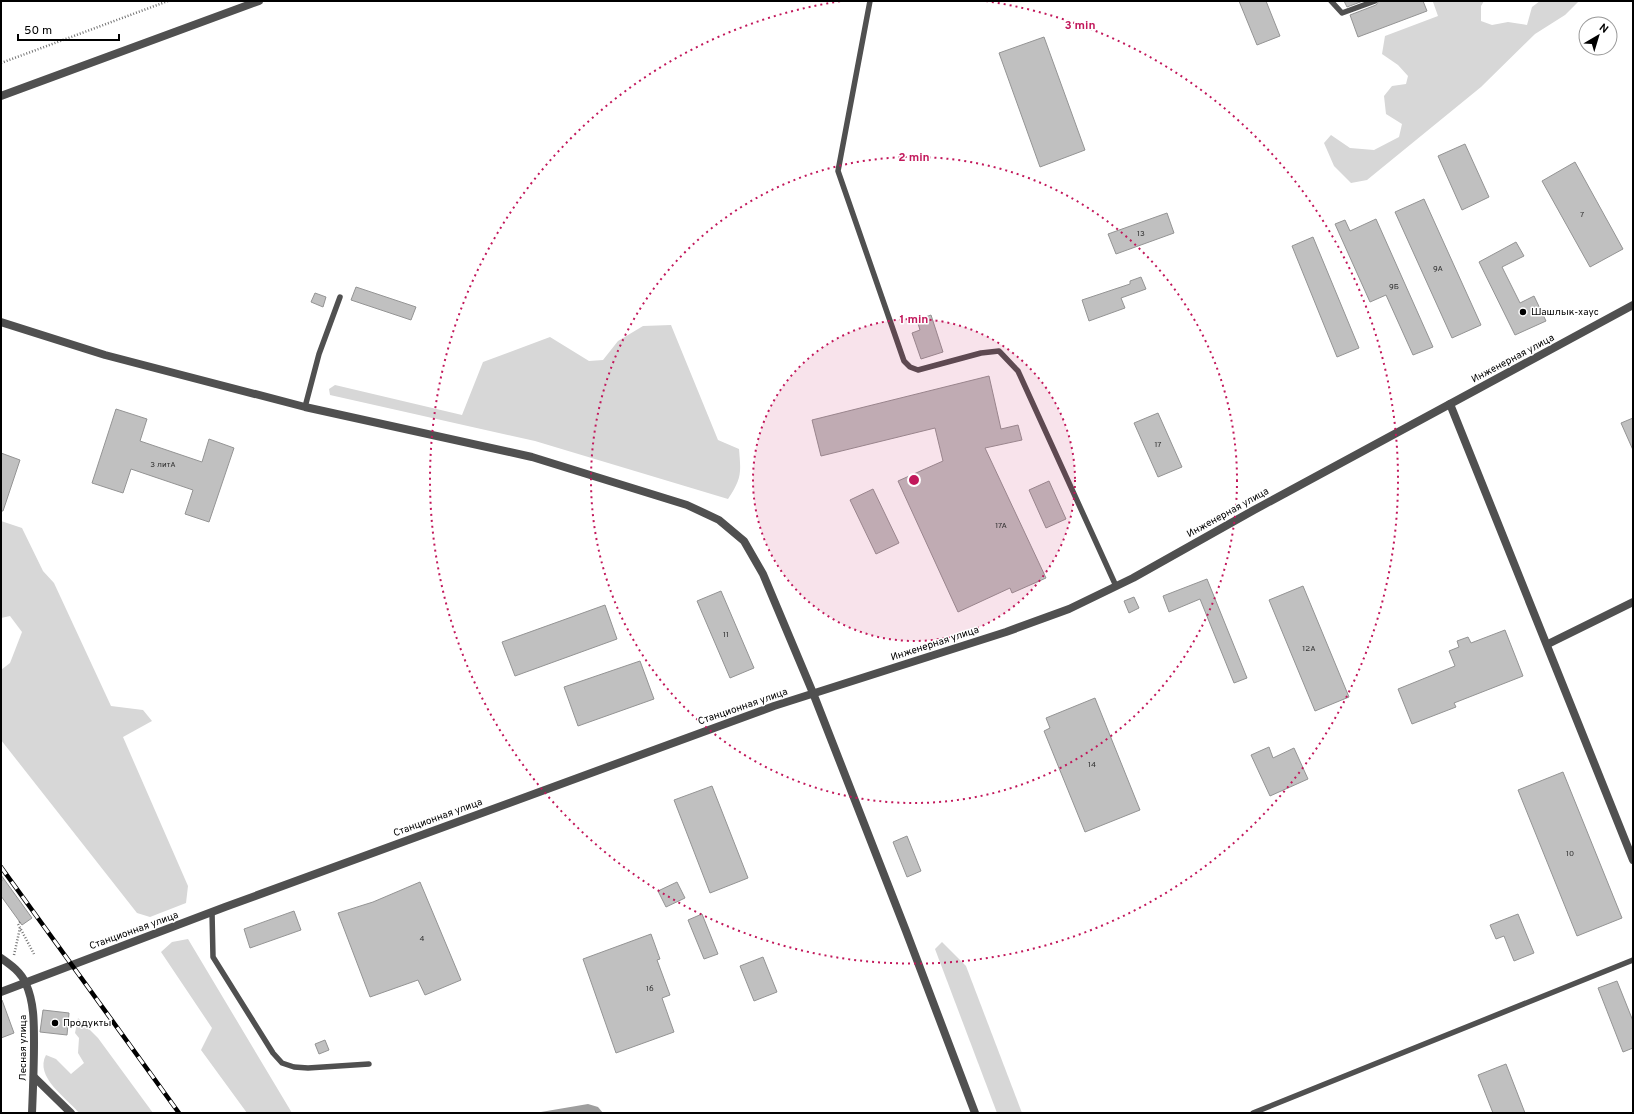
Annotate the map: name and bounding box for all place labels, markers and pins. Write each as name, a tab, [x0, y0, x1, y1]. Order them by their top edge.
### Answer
place label: Шашлык-хаус	[1531, 306, 1599, 319]
marker: Шашлык-хаус	[1518, 307, 1528, 317]
centre of rings	[907, 473, 921, 487]
place label: Продукты	[63, 1017, 111, 1030]
marker: Продукты	[50, 1018, 60, 1028]

